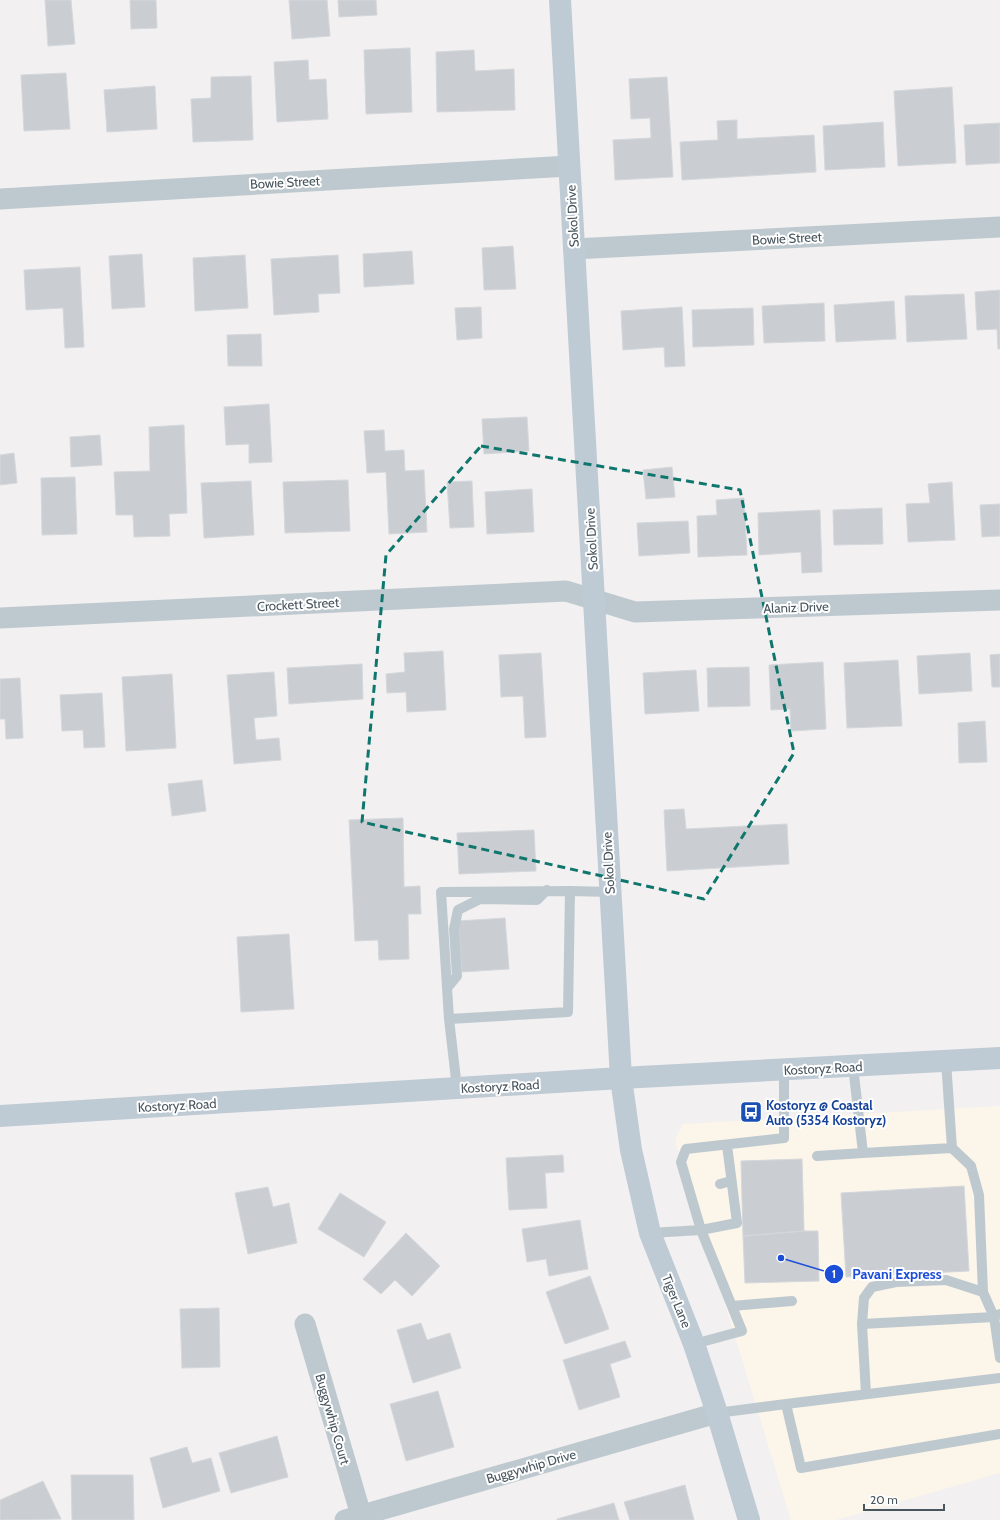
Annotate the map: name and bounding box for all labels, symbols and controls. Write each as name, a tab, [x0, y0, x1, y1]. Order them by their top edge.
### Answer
street label: Bowie Street	[250, 172, 321, 192]
street label: Sokol Drive	[562, 184, 582, 248]
street label: Bowie Street	[752, 228, 823, 248]
street label: Sokol Drive	[581, 507, 601, 571]
street label: Crockett Street	[257, 594, 340, 614]
street label: Alaniz Drive	[763, 598, 829, 616]
street label: Sokol Drive	[598, 831, 618, 895]
street label: Kostoryz Road	[783, 1058, 863, 1078]
street label: Kostoryz Road	[460, 1076, 540, 1096]
street label: Kostoryz Road	[137, 1095, 217, 1115]
place label: Kostoryz @ Coastal Auto (5354 Kostoryz)	[766, 1097, 886, 1128]
bus stop icon: Kostoryz @ Coastal Auto (5354 Kostoryz)	[738, 1099, 764, 1125]
callout: Pavani Express	[824, 1261, 950, 1287]
text: Pavani Express	[852, 1265, 942, 1283]
text: 1	[832, 1266, 836, 1281]
street label: Tiger Lane	[659, 1272, 695, 1330]
street label: Buggywhip Court	[312, 1372, 354, 1467]
street label: Buggywhip Drive	[484, 1445, 578, 1486]
scale bar	[864, 1486, 944, 1512]
text: 20 m	[870, 1492, 898, 1507]

